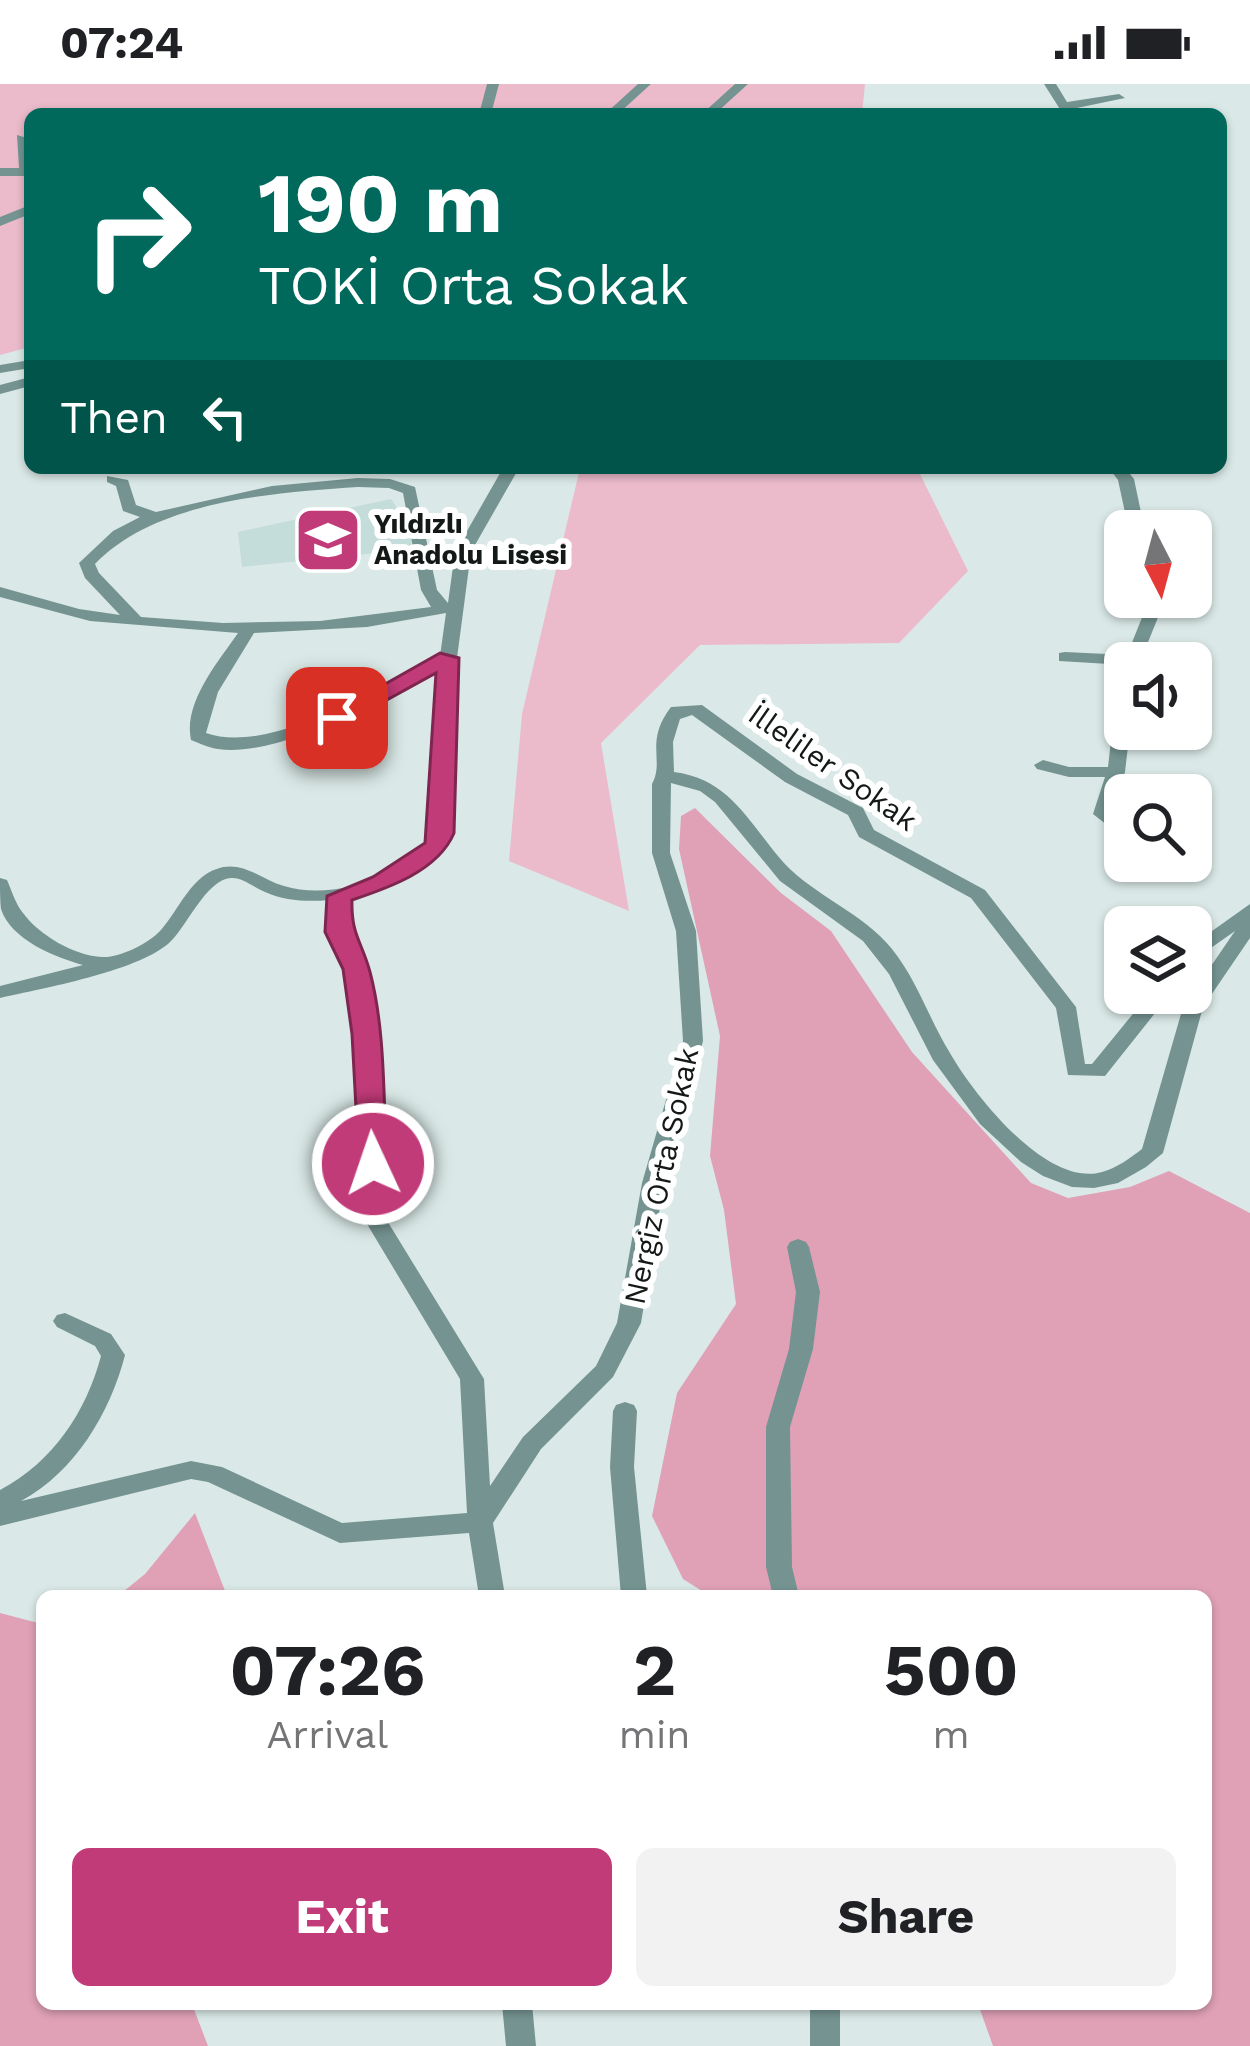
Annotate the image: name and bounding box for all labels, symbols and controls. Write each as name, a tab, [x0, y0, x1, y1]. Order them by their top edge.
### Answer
text: 07:24	[60, 16, 183, 69]
text: 190 m	[258, 154, 503, 252]
icon: right	[60, 156, 216, 312]
text: TOKİ Orta Sokak	[258, 254, 689, 317]
icon: left	[192, 384, 258, 450]
text: Then	[60, 391, 168, 444]
school or university icon: Yıldızlı Anadolu Lisesi	[293, 505, 363, 575]
place label: Yıldızlı Anadolu Lisesi	[374, 508, 567, 571]
north arrow	[1104, 510, 1212, 618]
map controls	[1104, 510, 1212, 1014]
button: sound	[1104, 642, 1212, 750]
pin	[286, 667, 388, 769]
icon: arrive	[304, 685, 370, 751]
street label: İlleliler Sokak	[742, 696, 924, 838]
button: search	[1104, 774, 1212, 882]
button: layers	[1104, 906, 1212, 1014]
street label: Nergiz Orta Sokak	[617, 1045, 705, 1307]
position arrow	[310, 1101, 436, 1227]
text: 07:26	[229, 1628, 425, 1712]
text: 2	[633, 1628, 676, 1712]
text: 500	[884, 1628, 1019, 1712]
text: Arrival	[267, 1712, 388, 1757]
text: min	[619, 1712, 690, 1757]
text: m	[933, 1712, 970, 1757]
button: Exit	[72, 1848, 612, 1986]
button: Share	[636, 1848, 1176, 1986]

